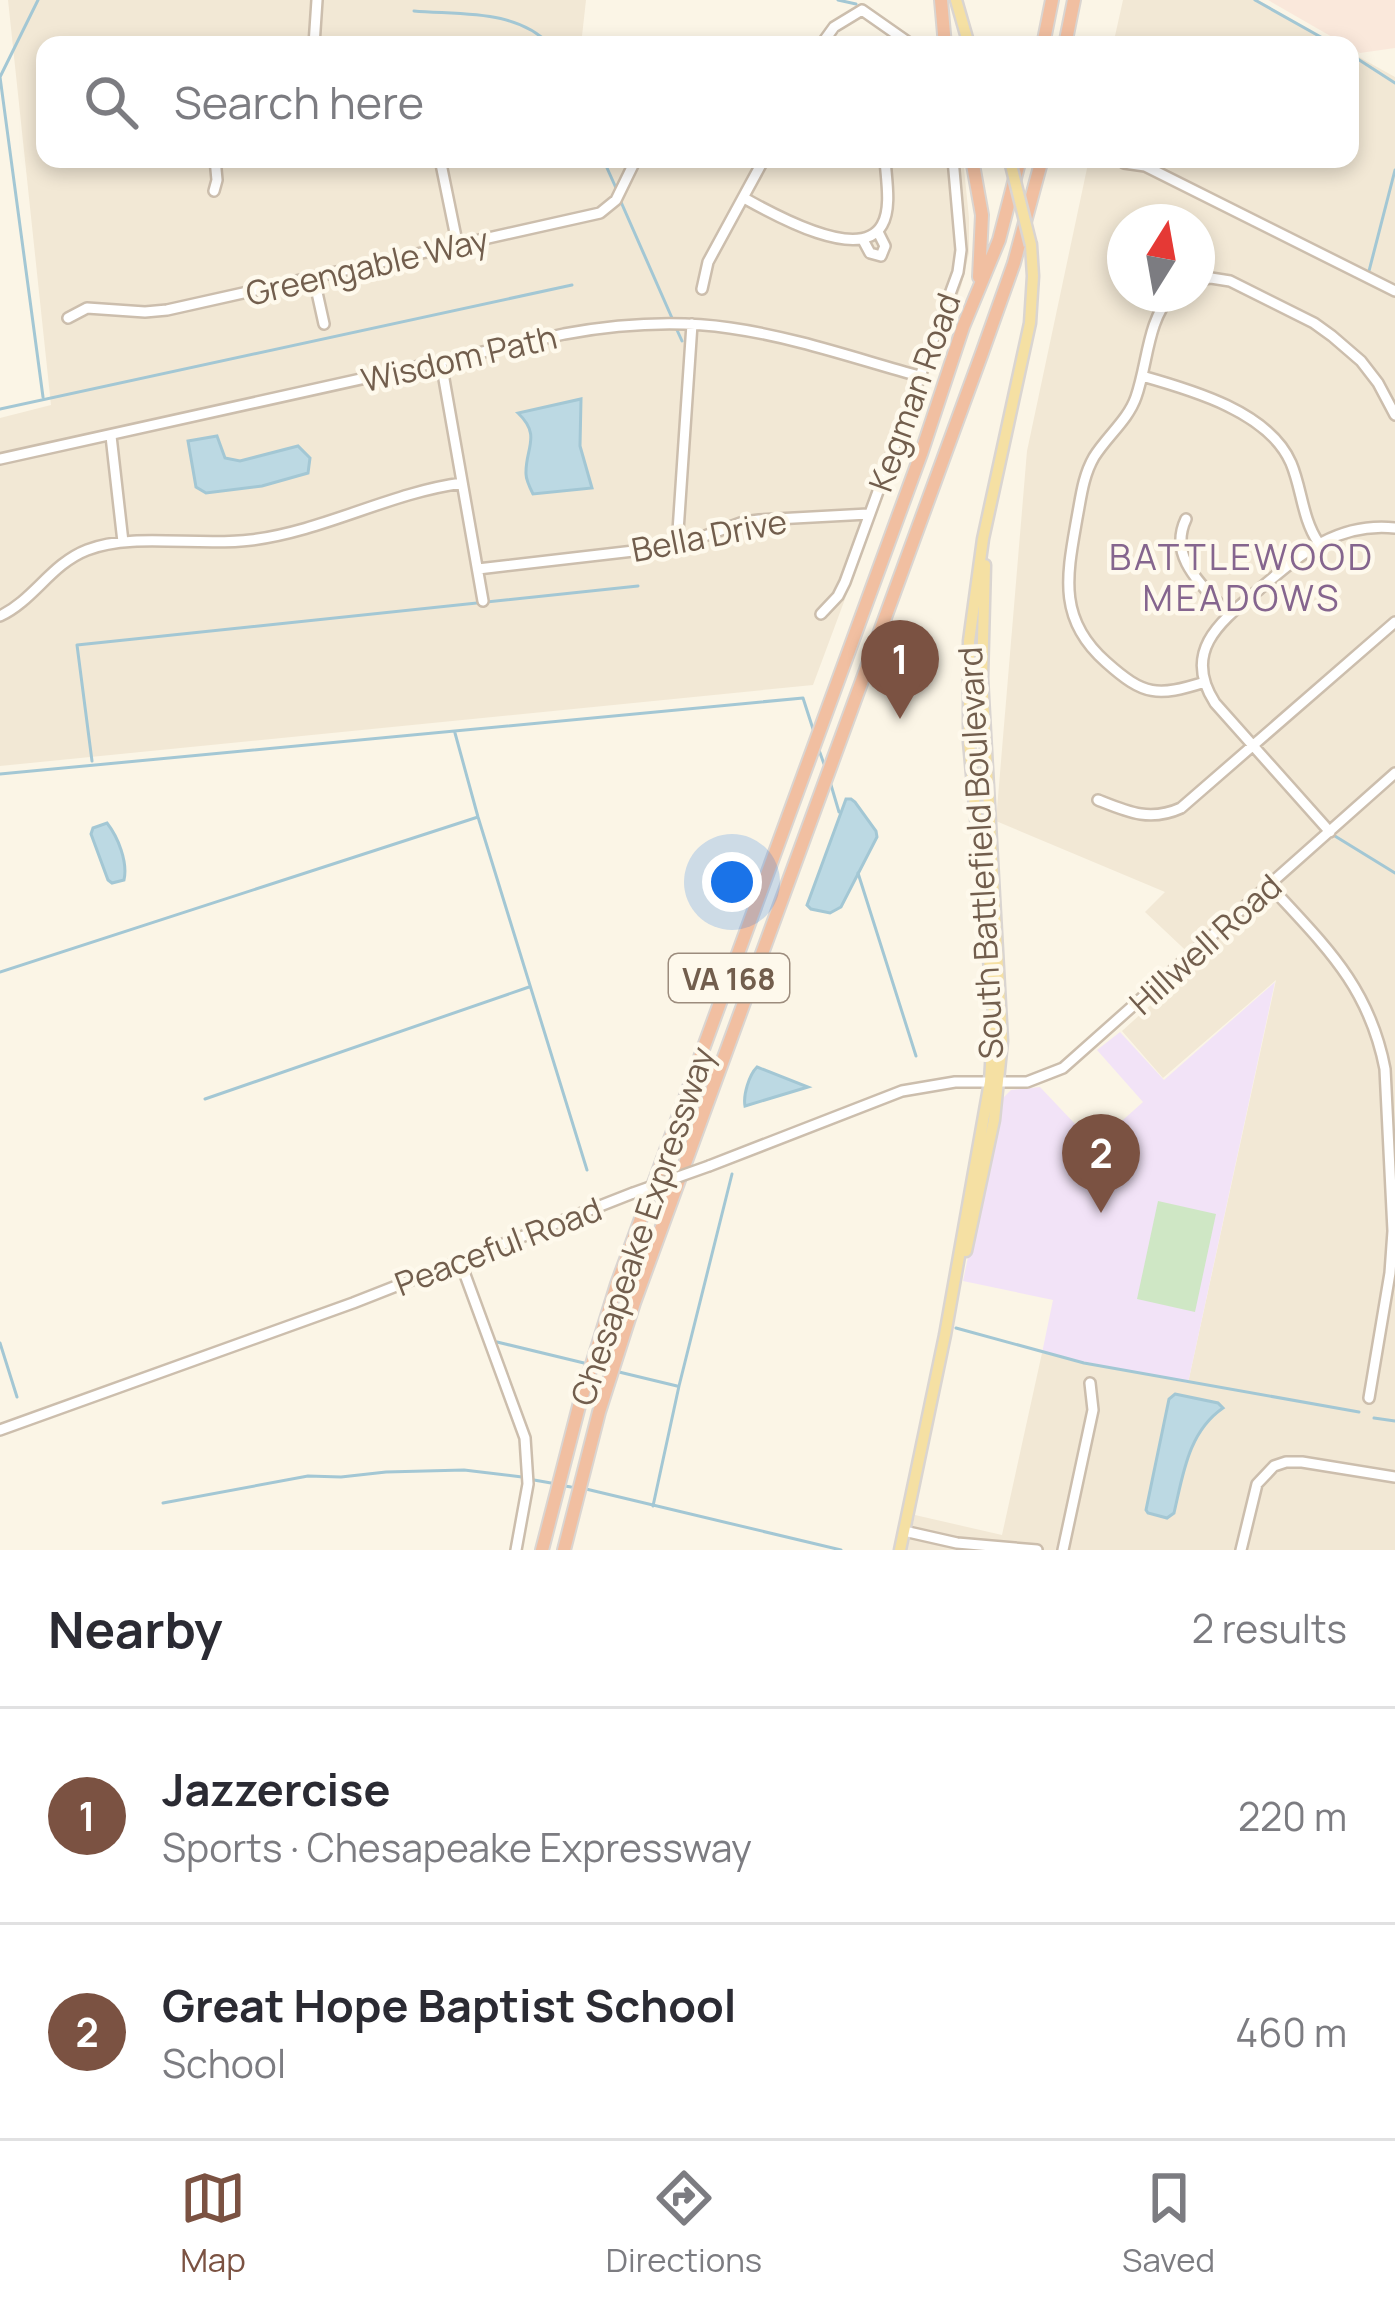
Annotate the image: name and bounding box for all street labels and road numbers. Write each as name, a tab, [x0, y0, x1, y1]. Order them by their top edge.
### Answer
street label: Greengable Way	[241, 216, 493, 316]
street label: Kegman Road	[857, 287, 971, 497]
street label: Wisdom Path	[357, 314, 561, 402]
street label: Bella Drive	[628, 498, 790, 572]
street label: South Battlefield Boulevard	[947, 646, 1013, 1060]
street label: Hillwell Road	[1119, 864, 1291, 1024]
road number: VA 168	[669, 954, 789, 1002]
street label: Chesapeake Expressway	[559, 1041, 725, 1411]
street label: Peaceful Road	[388, 1186, 608, 1306]

